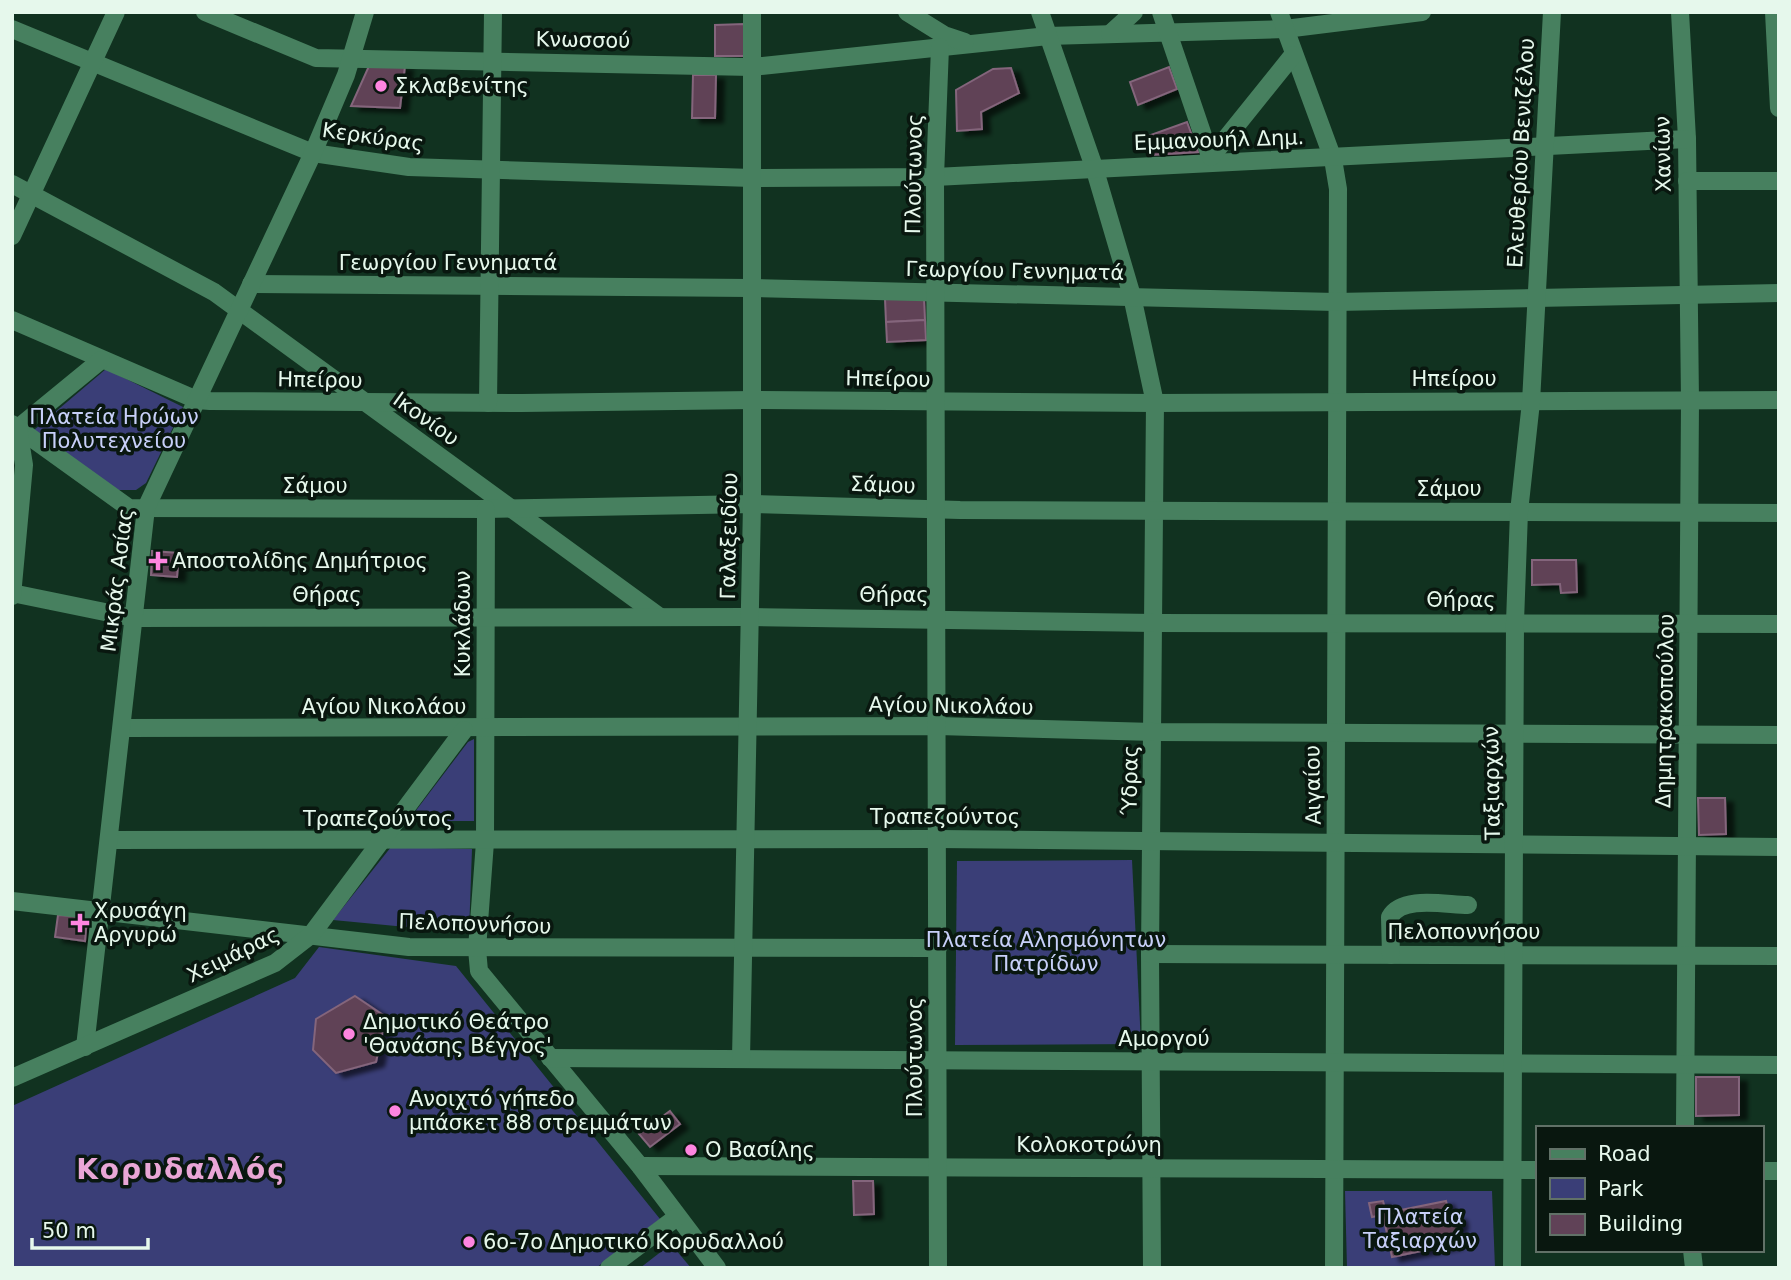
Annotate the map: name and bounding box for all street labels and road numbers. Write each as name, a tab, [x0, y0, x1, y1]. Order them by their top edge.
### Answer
street label: Κνωσσού	[535, 27, 631, 53]
street label: Ελευθερίου Βενιζέλου	[1503, 37, 1539, 269]
street label: Πλούτωνος	[901, 114, 927, 234]
street label: Χανίων	[1650, 116, 1676, 192]
street label: Κερκύρας	[321, 118, 425, 156]
street label: Εμμανουήλ Δημ.	[1133, 125, 1305, 155]
street label: Γεωργίου Γεννηματά	[339, 251, 557, 275]
street label: Γεωργίου Γεννηματά	[905, 257, 1125, 285]
street label: Ηπείρου	[845, 366, 931, 392]
street label: Ηπείρου	[277, 367, 363, 393]
street label: Ηπείρου	[1411, 367, 1497, 391]
street label: Ικονίου	[389, 387, 463, 451]
street label: Γαλαξειδίου	[716, 472, 742, 600]
street label: Σάμου	[850, 472, 916, 498]
street label: Σάμου	[282, 474, 348, 498]
street label: Σάμου	[1416, 477, 1482, 501]
street label: Μικράς Ασίας	[96, 507, 138, 653]
street label: Κυκλάδων	[451, 571, 475, 677]
street label: Θήρας	[292, 583, 362, 607]
street label: Θήρας	[859, 583, 929, 607]
street label: Θήρας	[1426, 588, 1496, 612]
street label: Δημητρακοπούλου	[1651, 614, 1679, 808]
street label: Αγίου Νικολάου	[868, 693, 1034, 719]
street label: Αγίου Νικολάου	[302, 695, 466, 719]
street label: Ταξιαρχών	[1479, 726, 1505, 841]
street label: Ύδρας	[1117, 745, 1143, 816]
street label: Αιγαίου	[1300, 745, 1326, 825]
street label: Τραπεζούντος	[869, 805, 1020, 829]
street label: Τραπεζούντος	[302, 807, 453, 831]
street label: Πελοποννήσου	[398, 909, 552, 939]
street label: Πελοποννήσου	[1388, 920, 1541, 944]
street label: Χειμάρας	[183, 922, 283, 988]
street label: Πλούτωνος	[903, 997, 927, 1117]
street label: Αμοργού	[1118, 1027, 1210, 1051]
street label: Κολοκοτρώνη	[1016, 1133, 1162, 1157]

